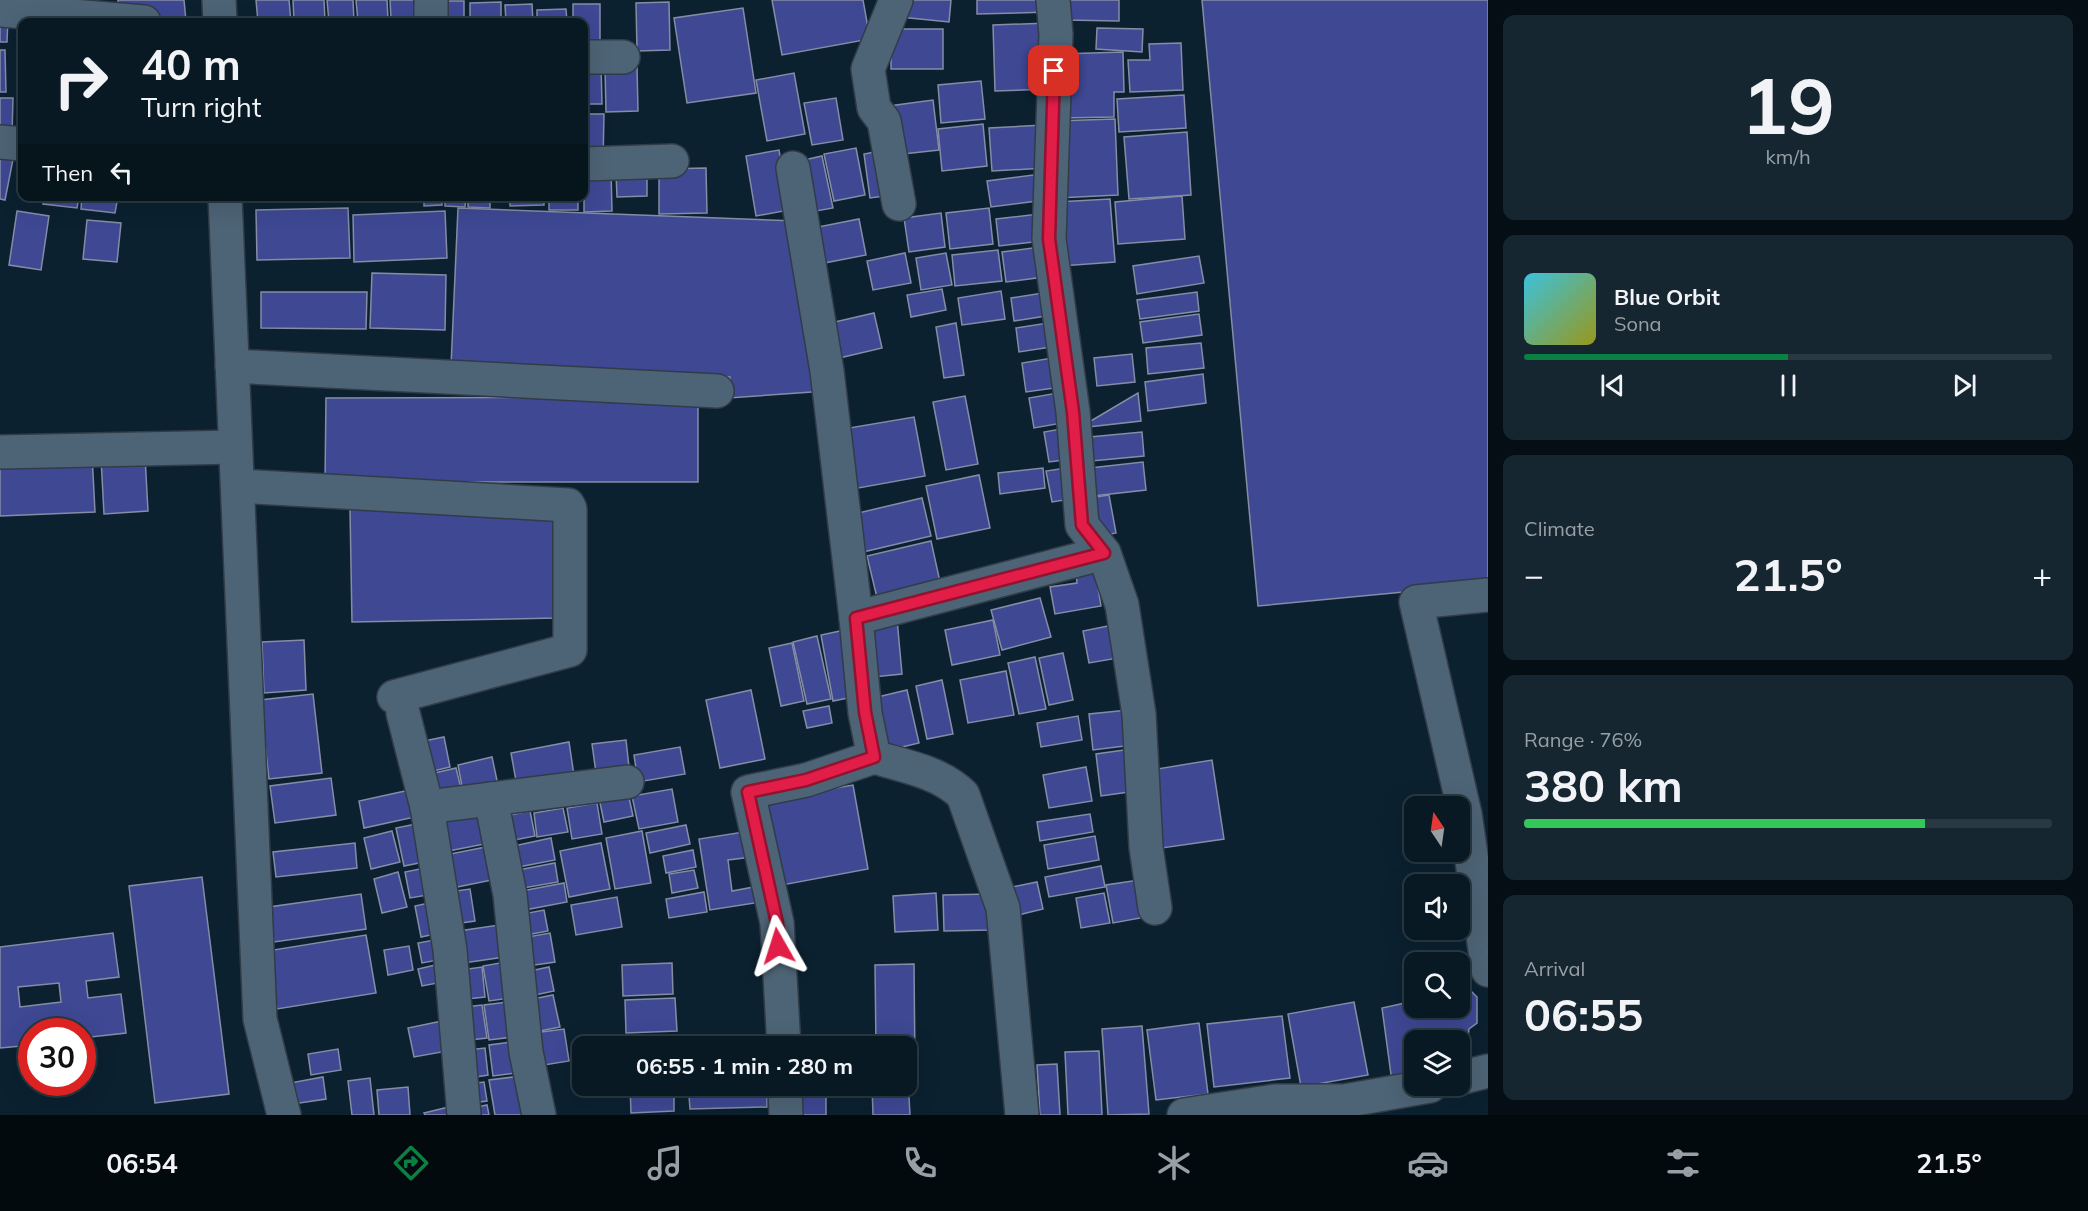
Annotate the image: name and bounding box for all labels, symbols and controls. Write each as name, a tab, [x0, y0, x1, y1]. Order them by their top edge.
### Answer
text: 40 m	[141, 38, 241, 91]
icon: right	[42, 42, 120, 120]
pin	[1028, 45, 1079, 96]
icon: arrive	[1037, 54, 1070, 87]
text: 19	[1741, 56, 1835, 154]
text: Turn right	[141, 90, 261, 124]
text: km/h	[1765, 144, 1811, 169]
icon: left	[105, 156, 138, 189]
text: Then	[42, 159, 93, 187]
text: Blue Orbit	[1614, 283, 1720, 311]
text: Sona	[1614, 311, 1662, 336]
icon: previous	[1596, 369, 1629, 402]
icon: pause	[1772, 369, 1805, 402]
icon: next	[1948, 369, 1981, 402]
text: Climate	[1524, 516, 1595, 541]
text: 21.5°	[1733, 546, 1843, 602]
text: −	[1524, 554, 1544, 595]
text: +	[2032, 554, 2052, 595]
text: Range · 76%	[1524, 727, 1642, 752]
text: 380 km	[1524, 757, 1683, 813]
north arrow	[1404, 796, 1470, 862]
map controls	[1404, 796, 1470, 1096]
button: sound	[1404, 874, 1470, 940]
position arrow	[746, 914, 810, 978]
button: search	[1404, 952, 1470, 1018]
text: Arrival	[1524, 956, 1585, 981]
text: 06:55	[1524, 986, 1643, 1042]
speed limit sign: 30	[18, 1018, 96, 1096]
button: layers	[1404, 1030, 1470, 1096]
text: 06:55 · 1 min · 280 m	[636, 1052, 853, 1080]
icon: directions	[390, 1142, 432, 1184]
icon: music	[644, 1142, 686, 1184]
icon: phone	[899, 1142, 941, 1184]
icon: climate	[1153, 1142, 1195, 1184]
icon: car	[1407, 1142, 1449, 1184]
icon: filters	[1662, 1142, 1704, 1184]
text: 06:54	[106, 1146, 178, 1180]
text: 21.5°	[1916, 1146, 1982, 1180]

